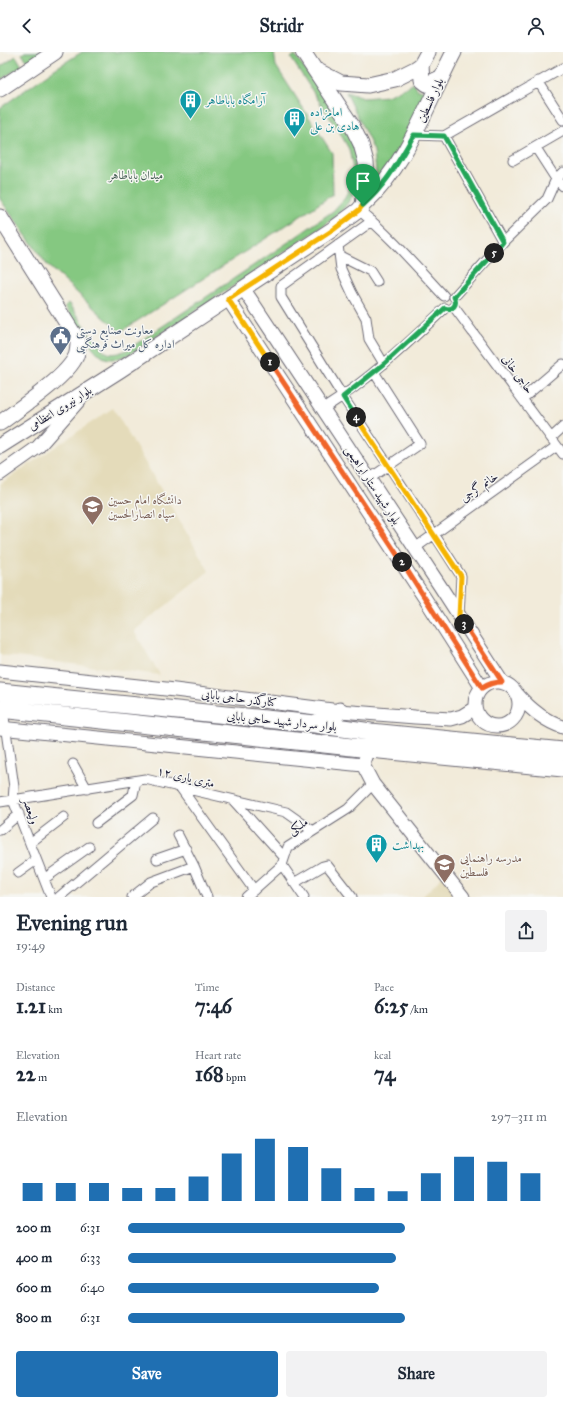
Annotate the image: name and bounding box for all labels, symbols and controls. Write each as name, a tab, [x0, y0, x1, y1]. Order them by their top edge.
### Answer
icon: back	[16, 15, 38, 37]
text: Stridr	[259, 15, 304, 37]
icon: person	[525, 15, 547, 37]
street label: بلوار فلسطین	[414, 75, 446, 125]
building icon: آرامگاه باباطاهر	[178, 87, 204, 120]
place label: آرامگاه باباطاهر	[204, 92, 267, 108]
place label: امامزاده هادی بن علی	[310, 105, 360, 135]
building icon: امامزاده هادی بن علی	[281, 106, 307, 139]
pin	[346, 164, 380, 205]
park label: میدان باباطاهر	[107, 168, 163, 183]
icon: arrive	[352, 170, 374, 192]
pin: 5	[484, 243, 504, 263]
text: 5	[491, 246, 497, 259]
place label: معاونت صنایع دستی اداره کل میراث فرهنگیی	[76, 323, 175, 354]
public building icon: معاونت صنایع دستی اداره کل میراث فرهنگیی	[48, 324, 74, 357]
pin: 1	[260, 352, 280, 372]
street label: حاجی خانی	[499, 352, 537, 396]
text: 1	[268, 355, 272, 368]
street label: بلوار نیروی انتظامی	[26, 383, 95, 434]
pin: 4	[346, 407, 366, 427]
text: 4	[353, 410, 359, 423]
street label: بلوار شهید ستار ابراهیمی	[340, 443, 404, 528]
street label: خانم گرجی	[457, 468, 503, 508]
place label: دانشگاه امام حسین سپاه انصارالحسین	[108, 492, 182, 522]
school or university icon: دانشگاه امام حسین سپاه انصارالحسین	[79, 494, 105, 527]
pin: 2	[392, 552, 412, 572]
text: 2	[399, 555, 405, 568]
pin: 3	[454, 614, 474, 634]
text: 3	[462, 617, 466, 630]
street label: کنارگذر حاجی بابایی	[200, 684, 278, 711]
street label: بلوار سردار شهید حاجی بابایی	[226, 708, 338, 735]
street label: ۱۲ متری یاری	[156, 764, 216, 791]
street label: ولیعصر	[18, 794, 42, 827]
street label: ملکی	[285, 815, 312, 839]
building icon: بهداشت	[364, 832, 390, 865]
place label: بهداشت	[392, 838, 424, 853]
place label: مدرسه راهنمایی فلسطین	[460, 851, 522, 879]
school or university icon: مدرسه راهنمایی فلسطین	[431, 852, 457, 885]
text: Evening run	[16, 909, 128, 936]
button: share	[505, 910, 547, 952]
text: 19:49	[16, 938, 46, 954]
text: Distance	[16, 981, 55, 994]
text: Time	[195, 981, 219, 994]
text: Pace	[374, 981, 394, 994]
text: 1.21	[16, 994, 46, 1018]
text: 7:46	[195, 994, 232, 1018]
text: 6:25	[374, 994, 408, 1018]
text: km	[46, 1003, 63, 1016]
text: /km	[408, 1003, 428, 1016]
text: Elevation	[16, 1049, 60, 1062]
text: Heart rate	[195, 1049, 241, 1062]
text: kcal	[374, 1049, 391, 1062]
text: 22	[16, 1062, 36, 1086]
text: 168	[195, 1062, 224, 1086]
text: 74	[374, 1062, 395, 1086]
text: m	[36, 1071, 47, 1084]
text: bpm	[224, 1071, 246, 1084]
text: Elevation	[16, 1109, 68, 1125]
text: 297–311 m	[491, 1109, 547, 1125]
text: 200 m	[16, 1220, 51, 1236]
text: 6:31	[80, 1220, 100, 1236]
text: 400 m	[16, 1250, 52, 1266]
text: 6:33	[80, 1250, 100, 1266]
text: 600 m	[16, 1280, 52, 1296]
text: 6:40	[80, 1280, 105, 1296]
text: 800 m	[16, 1310, 52, 1326]
text: 6:31	[80, 1310, 100, 1326]
button: Save	[16, 1351, 278, 1397]
button: Share	[286, 1351, 547, 1397]

